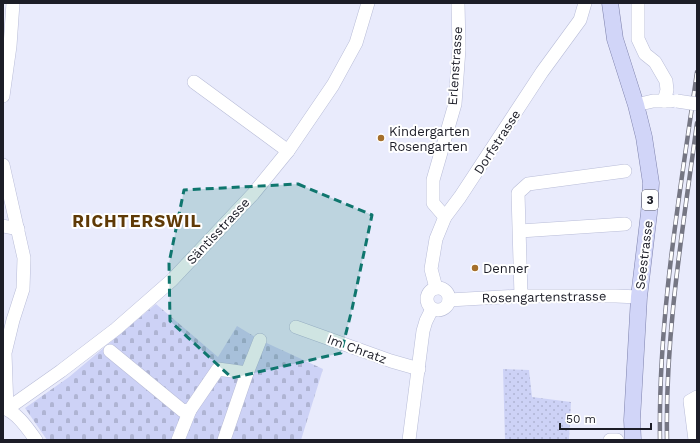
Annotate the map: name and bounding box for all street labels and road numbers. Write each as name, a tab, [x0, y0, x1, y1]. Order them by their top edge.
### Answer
street label: Erlenstrasse	[445, 26, 465, 106]
street label: Dorfstrasse	[471, 107, 523, 177]
road number: 3	[642, 190, 658, 210]
street label: Säntisstrasse	[183, 195, 253, 267]
street label: Seestrasse	[632, 220, 656, 290]
street label: Rosengartenstrasse	[481, 288, 607, 306]
street label: Im Chratz	[325, 331, 389, 367]

